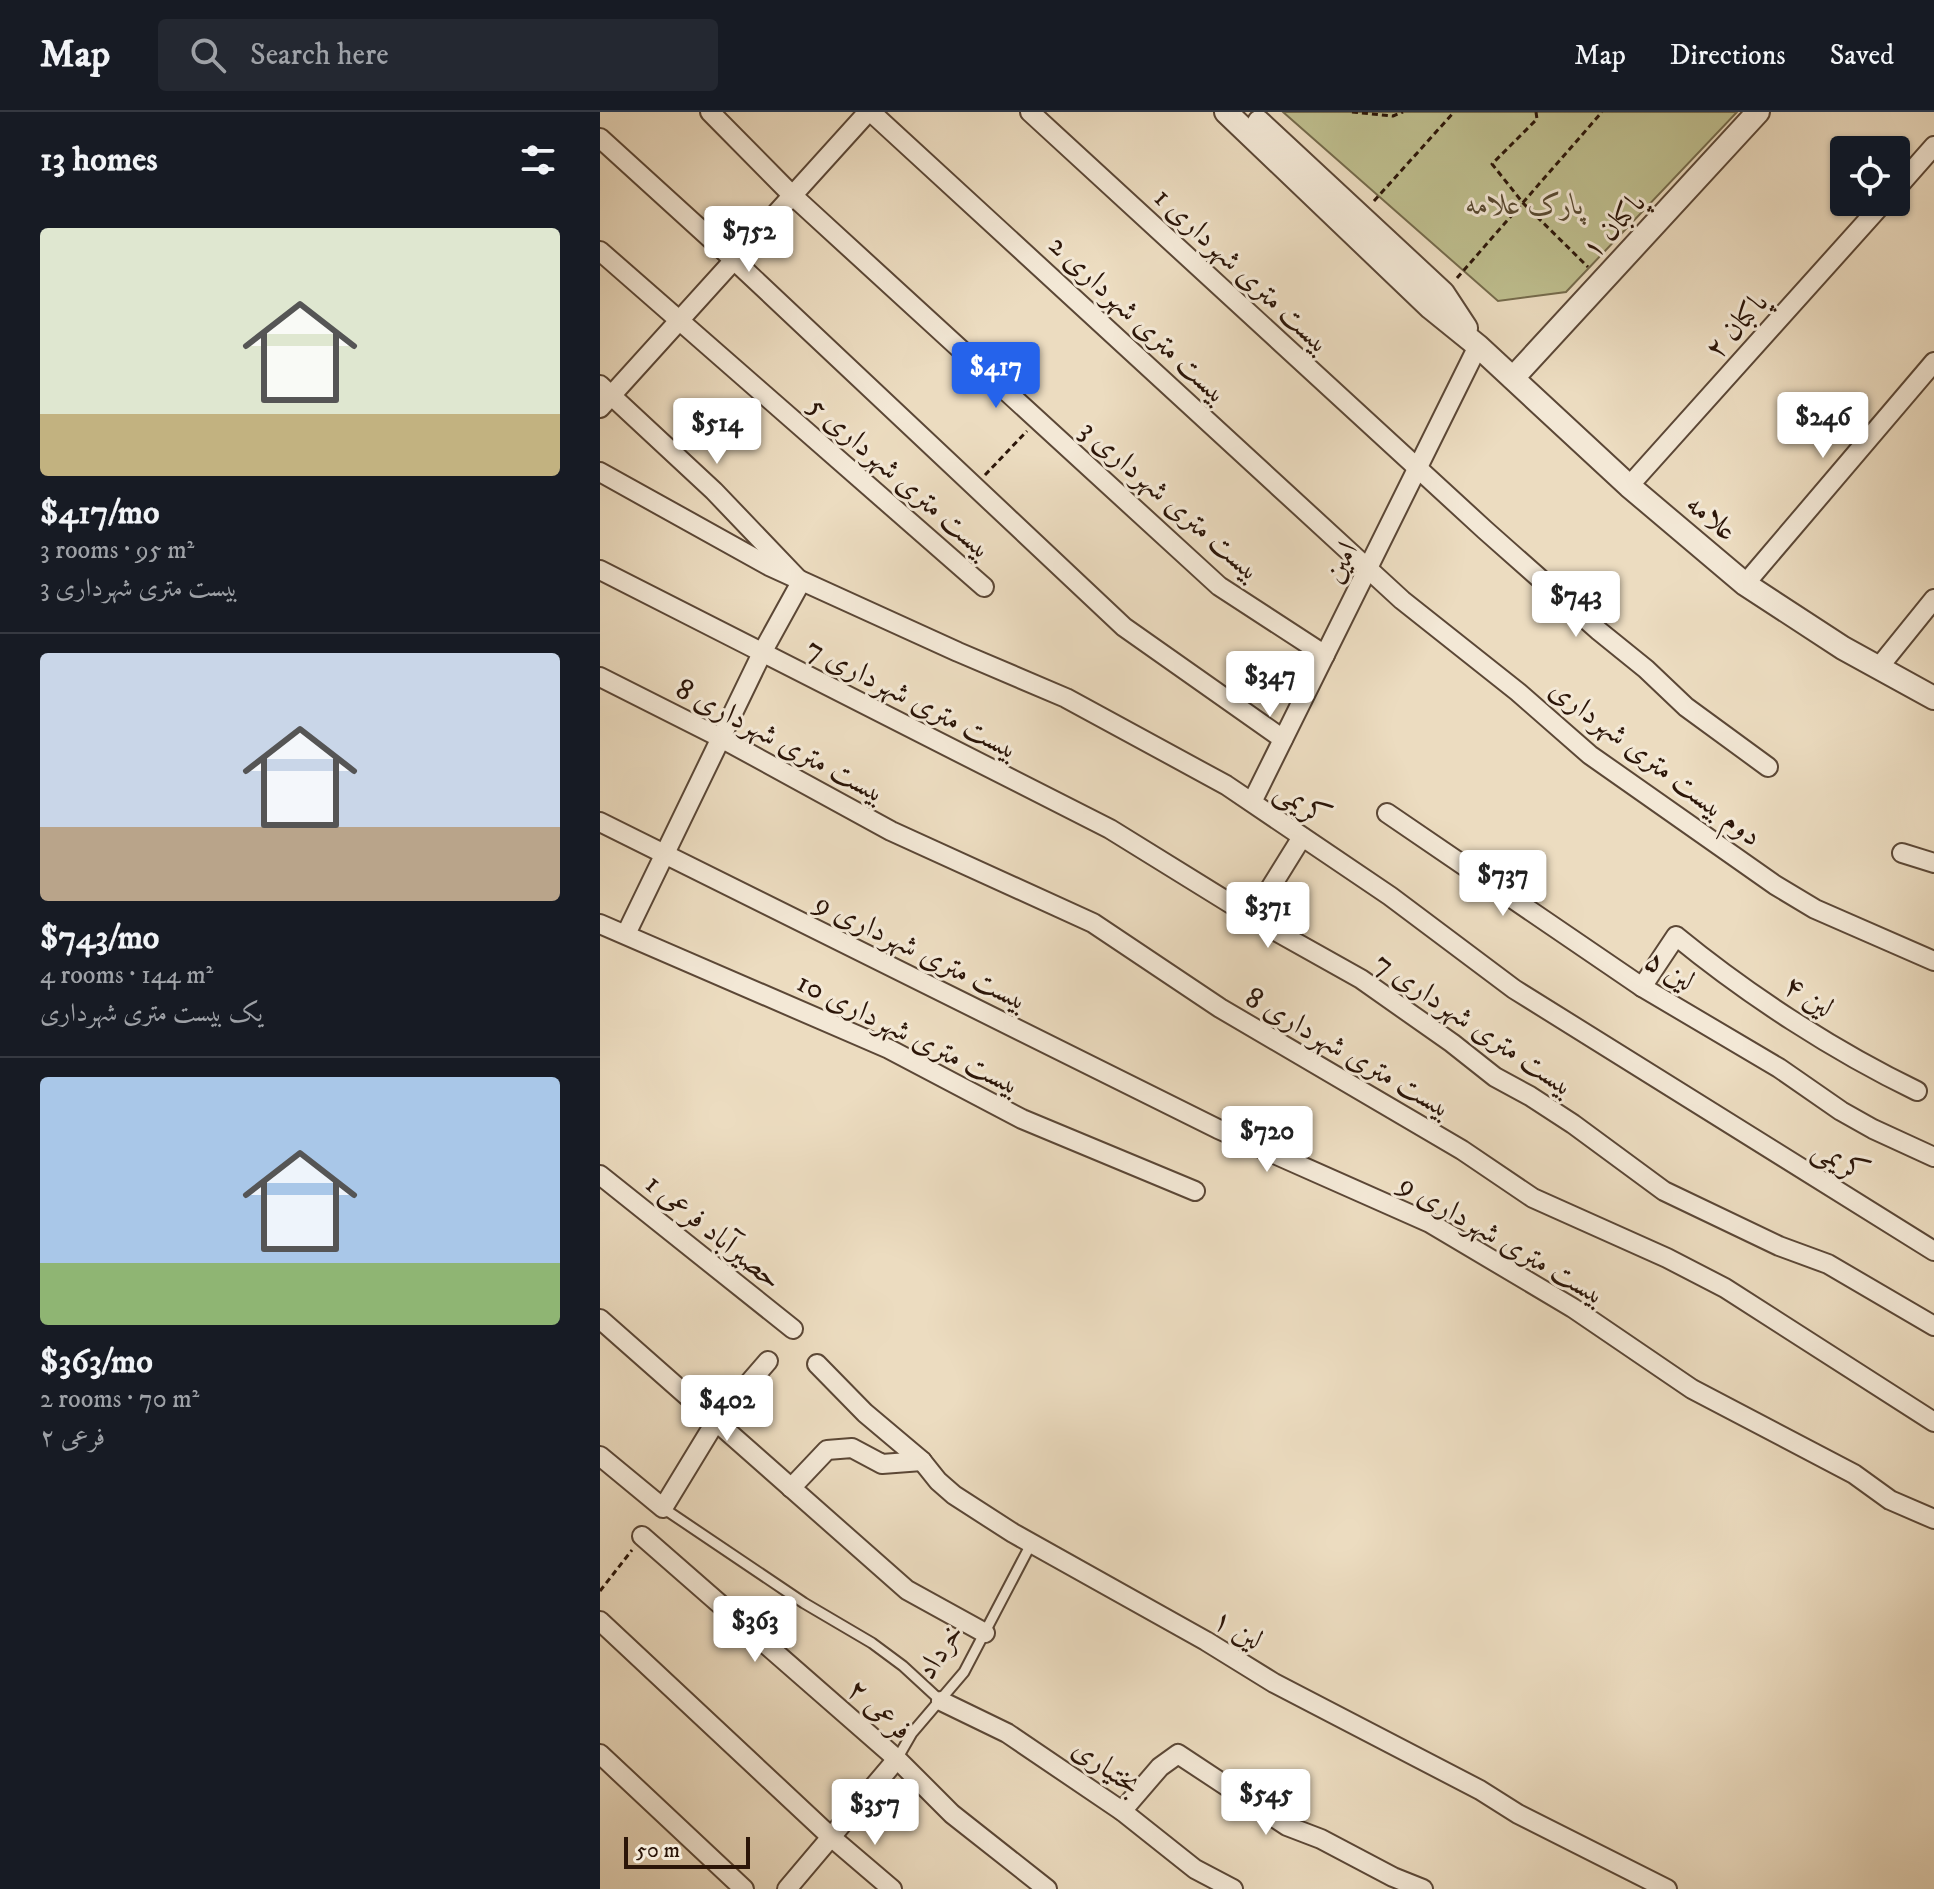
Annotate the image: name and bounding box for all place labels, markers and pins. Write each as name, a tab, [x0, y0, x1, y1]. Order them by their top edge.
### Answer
pin: $752	[702, 206, 796, 274]
pin: $417	[949, 342, 1043, 410]
pin: $246	[1776, 392, 1870, 460]
pin: $514	[670, 398, 764, 466]
pin: $743	[1529, 571, 1623, 639]
pin: $347	[1223, 651, 1317, 719]
pin: $737	[1456, 850, 1550, 918]
pin: $371	[1221, 882, 1315, 950]
pin: $720	[1220, 1106, 1314, 1174]
pin: $402	[680, 1375, 774, 1443]
pin: $363	[708, 1596, 802, 1664]
pin: $545	[1219, 1769, 1313, 1837]
pin: $357	[828, 1779, 922, 1847]

